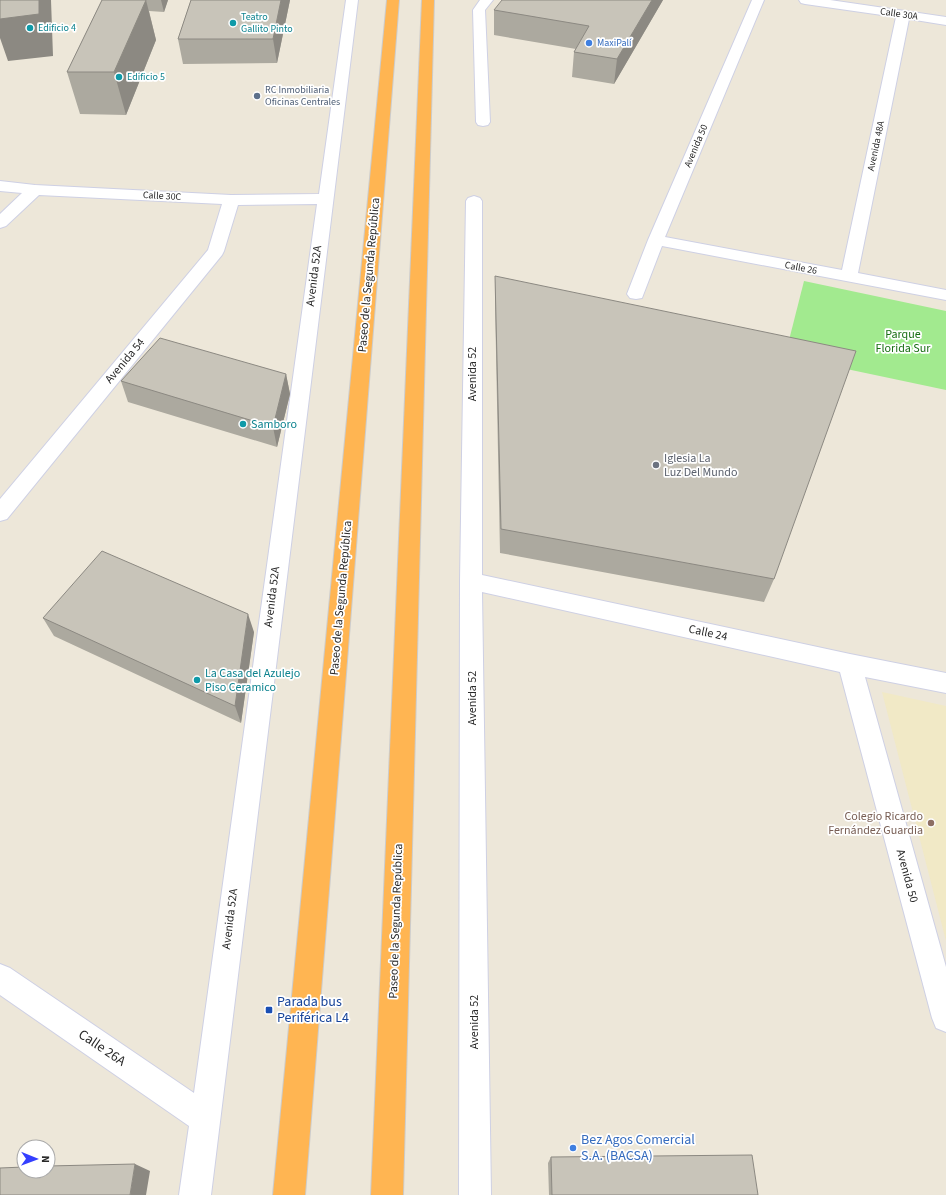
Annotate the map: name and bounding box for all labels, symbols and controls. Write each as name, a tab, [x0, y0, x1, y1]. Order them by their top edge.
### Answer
street label: Calle 30A	[879, 4, 919, 24]
place label: Teatro Gallito Pinto	[241, 10, 293, 36]
marker: Teatro Gallito Pinto	[228, 18, 238, 28]
place label: Edificio 4	[38, 21, 76, 35]
marker: Edificio 4	[25, 23, 35, 33]
place label: MaxiPalí	[597, 36, 632, 50]
marker: MaxiPalí	[584, 38, 594, 48]
place label: Edificio 5	[127, 70, 165, 84]
marker: Edificio 5	[114, 72, 124, 82]
place label: RC Inmobiliaria Oficinas Centrales	[265, 83, 340, 109]
marker: RC Inmobiliaria Oficinas Centrales	[252, 91, 262, 101]
street label: Avenida 48A	[864, 119, 888, 172]
street label: Avenida 50	[681, 122, 711, 170]
street label: Calle 30C	[142, 188, 182, 204]
street label: Paseo de la Segunda República	[354, 197, 384, 353]
street label: Avenida 52A	[302, 244, 326, 307]
street label: Calle 26	[784, 258, 818, 278]
park label: Parque Florida Sur	[876, 326, 931, 357]
street label: Avenida 54	[101, 335, 149, 387]
street label: Avenida 52	[464, 347, 481, 401]
place label: Samboro	[251, 416, 297, 433]
marker: Samboro	[238, 419, 248, 429]
place label: Iglesia La Luz Del Mundo	[664, 450, 738, 481]
marker: Iglesia La Luz Del Mundo	[651, 460, 661, 470]
street label: Paseo de la Segunda República	[326, 520, 356, 676]
street label: Avenida 52A	[260, 565, 284, 628]
street label: Calle 24	[687, 621, 729, 645]
place label: La Casa del Azulejo Piso Ceramico	[205, 665, 300, 696]
street label: Avenida 52	[464, 671, 481, 725]
marker: La Casa del Azulejo Piso Ceramico	[192, 675, 202, 685]
place label: Colegio Ricardo Fernández Guardia	[828, 808, 923, 839]
marker: Colegio Ricardo Fernández Guardia	[926, 818, 936, 828]
street label: Paseo de la Segunda República	[385, 843, 407, 999]
street label: Avenida 50	[892, 847, 922, 905]
street label: Avenida 52A	[218, 887, 242, 950]
place label: Parada bus Periférica L4	[277, 992, 349, 1028]
street label: Avenida 52	[466, 995, 483, 1049]
marker: Parada bus Periférica L4	[264, 1005, 274, 1015]
street label: Calle 26A	[74, 1025, 130, 1071]
place label: Bez Agos Comercial S.A. (BACSA)	[581, 1130, 695, 1166]
north arrow	[16, 1139, 56, 1179]
marker: Bez Agos Comercial S.A. (BACSA)	[568, 1143, 578, 1153]
text: N	[38, 1155, 53, 1163]

